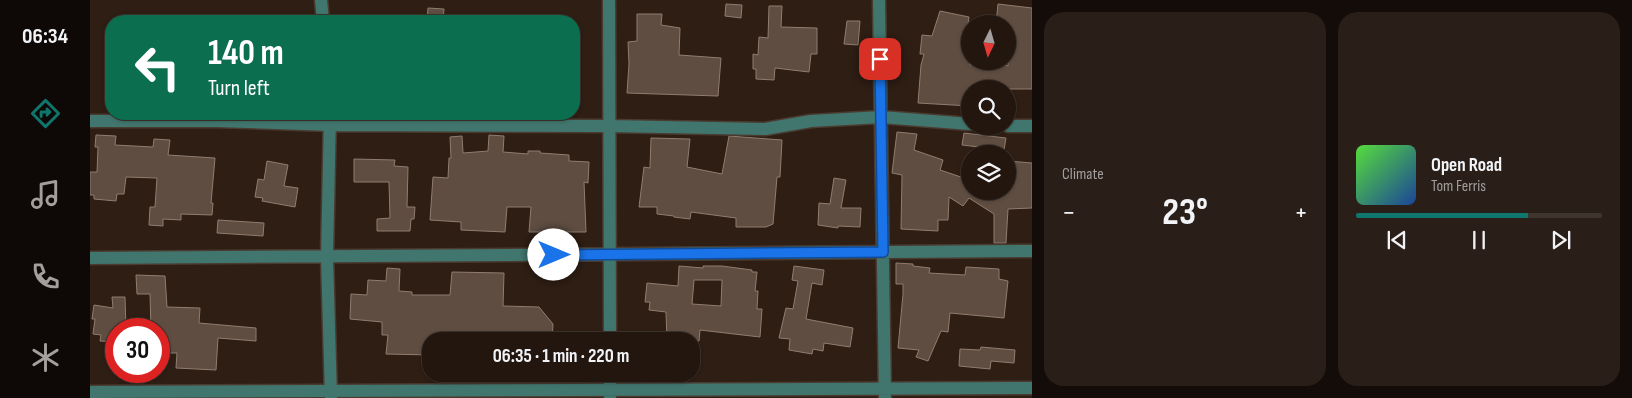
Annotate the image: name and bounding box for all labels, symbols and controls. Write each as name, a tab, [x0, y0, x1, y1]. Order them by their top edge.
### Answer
north arrow	[961, 15, 1016, 70]
map controls	[961, 15, 1016, 200]
text: 06:34	[22, 23, 68, 50]
text: 140 m	[208, 32, 284, 75]
icon: left	[125, 35, 190, 100]
pin	[859, 38, 901, 80]
icon: arrive	[866, 45, 894, 73]
text: Turn left	[208, 75, 270, 102]
button: search	[961, 80, 1016, 135]
icon: directions	[28, 96, 63, 131]
button: layers	[961, 145, 1016, 200]
text: Open Road	[1431, 154, 1502, 177]
text: Climate	[1062, 165, 1104, 184]
icon: music	[28, 177, 63, 212]
text: Tom Ferris	[1431, 177, 1486, 196]
text: 23°	[1162, 190, 1208, 235]
text: −	[1062, 196, 1076, 229]
text: +	[1294, 196, 1308, 229]
icon: previous	[1383, 226, 1411, 254]
icon: pause	[1465, 226, 1493, 254]
icon: next	[1547, 226, 1575, 254]
position arrow	[527, 228, 579, 280]
icon: phone	[28, 259, 63, 294]
speed limit sign: 30	[105, 318, 170, 383]
icon: climate	[28, 340, 63, 375]
text: 06:35 · 1 min · 220 m	[493, 345, 629, 368]

